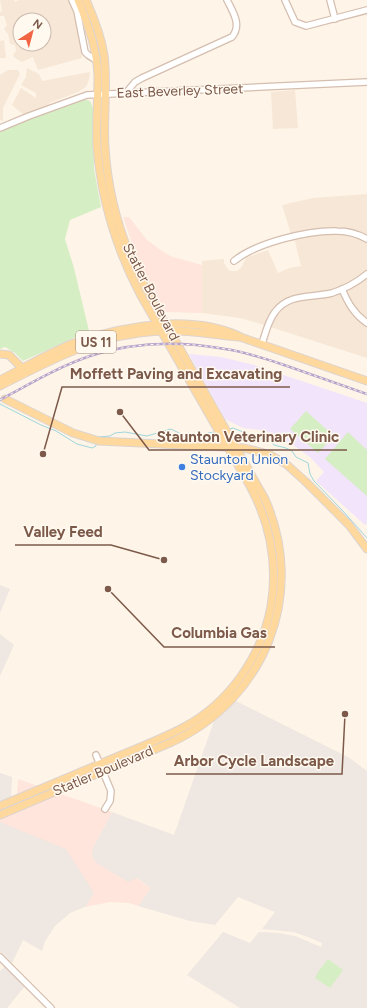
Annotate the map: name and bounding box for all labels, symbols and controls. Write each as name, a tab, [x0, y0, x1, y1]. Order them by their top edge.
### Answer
north arrow	[12, 12, 52, 52]
text: N	[30, 17, 45, 32]
street label: East Beverley Street	[116, 80, 244, 102]
street label: Statler Boulevard	[119, 240, 183, 344]
road number: US 11	[76, 331, 116, 353]
callout: Moffett Paving and Excavating	[62, 360, 290, 387]
text: Moffett Paving and Excavating	[70, 365, 282, 383]
callout: Staunton Veterinary Clinic	[149, 423, 347, 450]
text: Staunton Veterinary Clinic	[157, 428, 339, 446]
place label: Staunton Union Stockyard	[190, 451, 288, 484]
marker: Staunton Union Stockyard	[177, 462, 187, 472]
callout: Valley Feed	[15, 518, 111, 545]
text: Valley Feed	[23, 523, 103, 541]
callout: Columbia Gas	[164, 620, 275, 647]
text: Columbia Gas	[171, 624, 267, 642]
street label: Statler Boulevard	[50, 742, 156, 800]
callout: Arbor Cycle Landscape	[166, 747, 342, 774]
text: Arbor Cycle Landscape	[174, 752, 335, 770]

